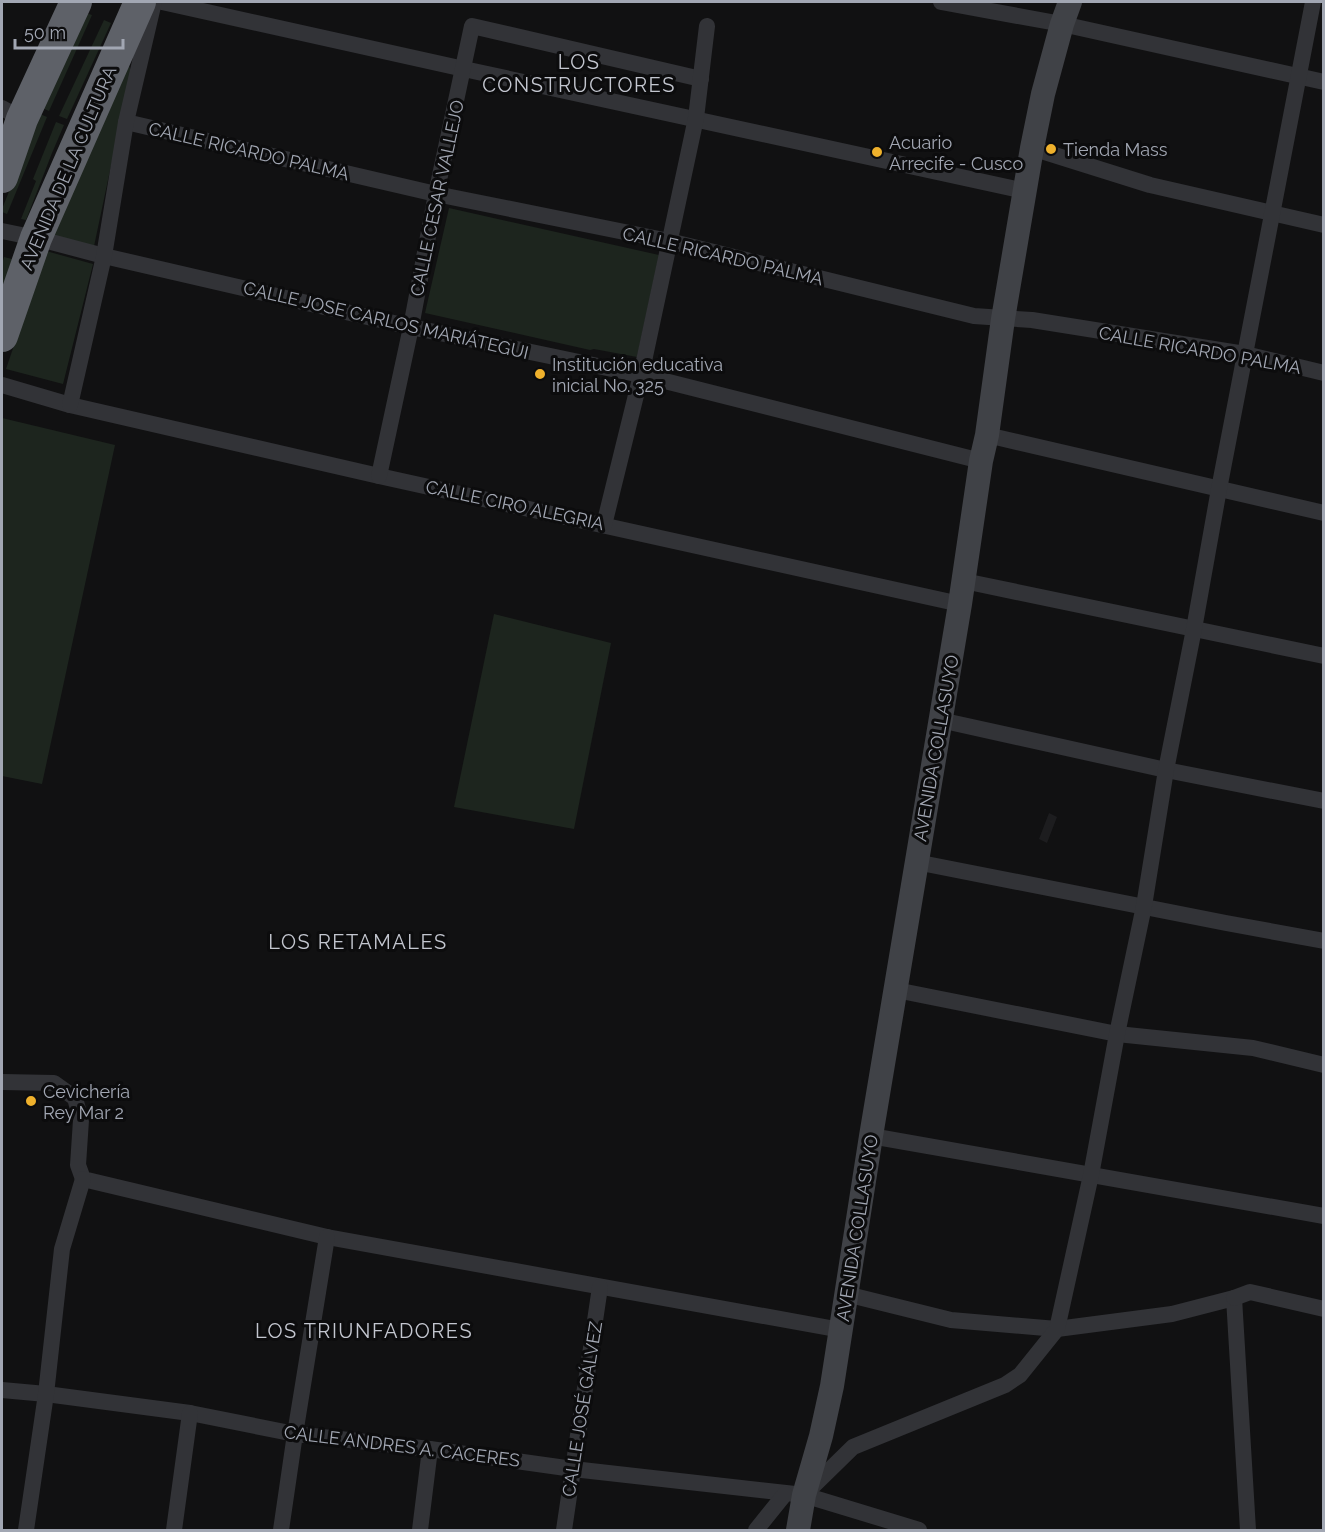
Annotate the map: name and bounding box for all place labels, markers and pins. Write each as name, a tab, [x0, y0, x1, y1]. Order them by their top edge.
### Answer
place label: Acuario Arrecife - Cusco	[889, 132, 1023, 174]
place label: Tienda Mass	[1063, 139, 1168, 160]
marker: Tienda Mass	[1044, 142, 1058, 156]
marker: Acuario Arrecife - Cusco	[870, 145, 884, 159]
place label: Institución educativa inicial No. 325	[552, 354, 723, 396]
marker: Institución educativa inicial No. 325	[533, 367, 547, 381]
place label: Cevichería Rey Mar 2	[43, 1081, 130, 1123]
marker: Cevichería Rey Mar 2	[24, 1094, 38, 1108]

